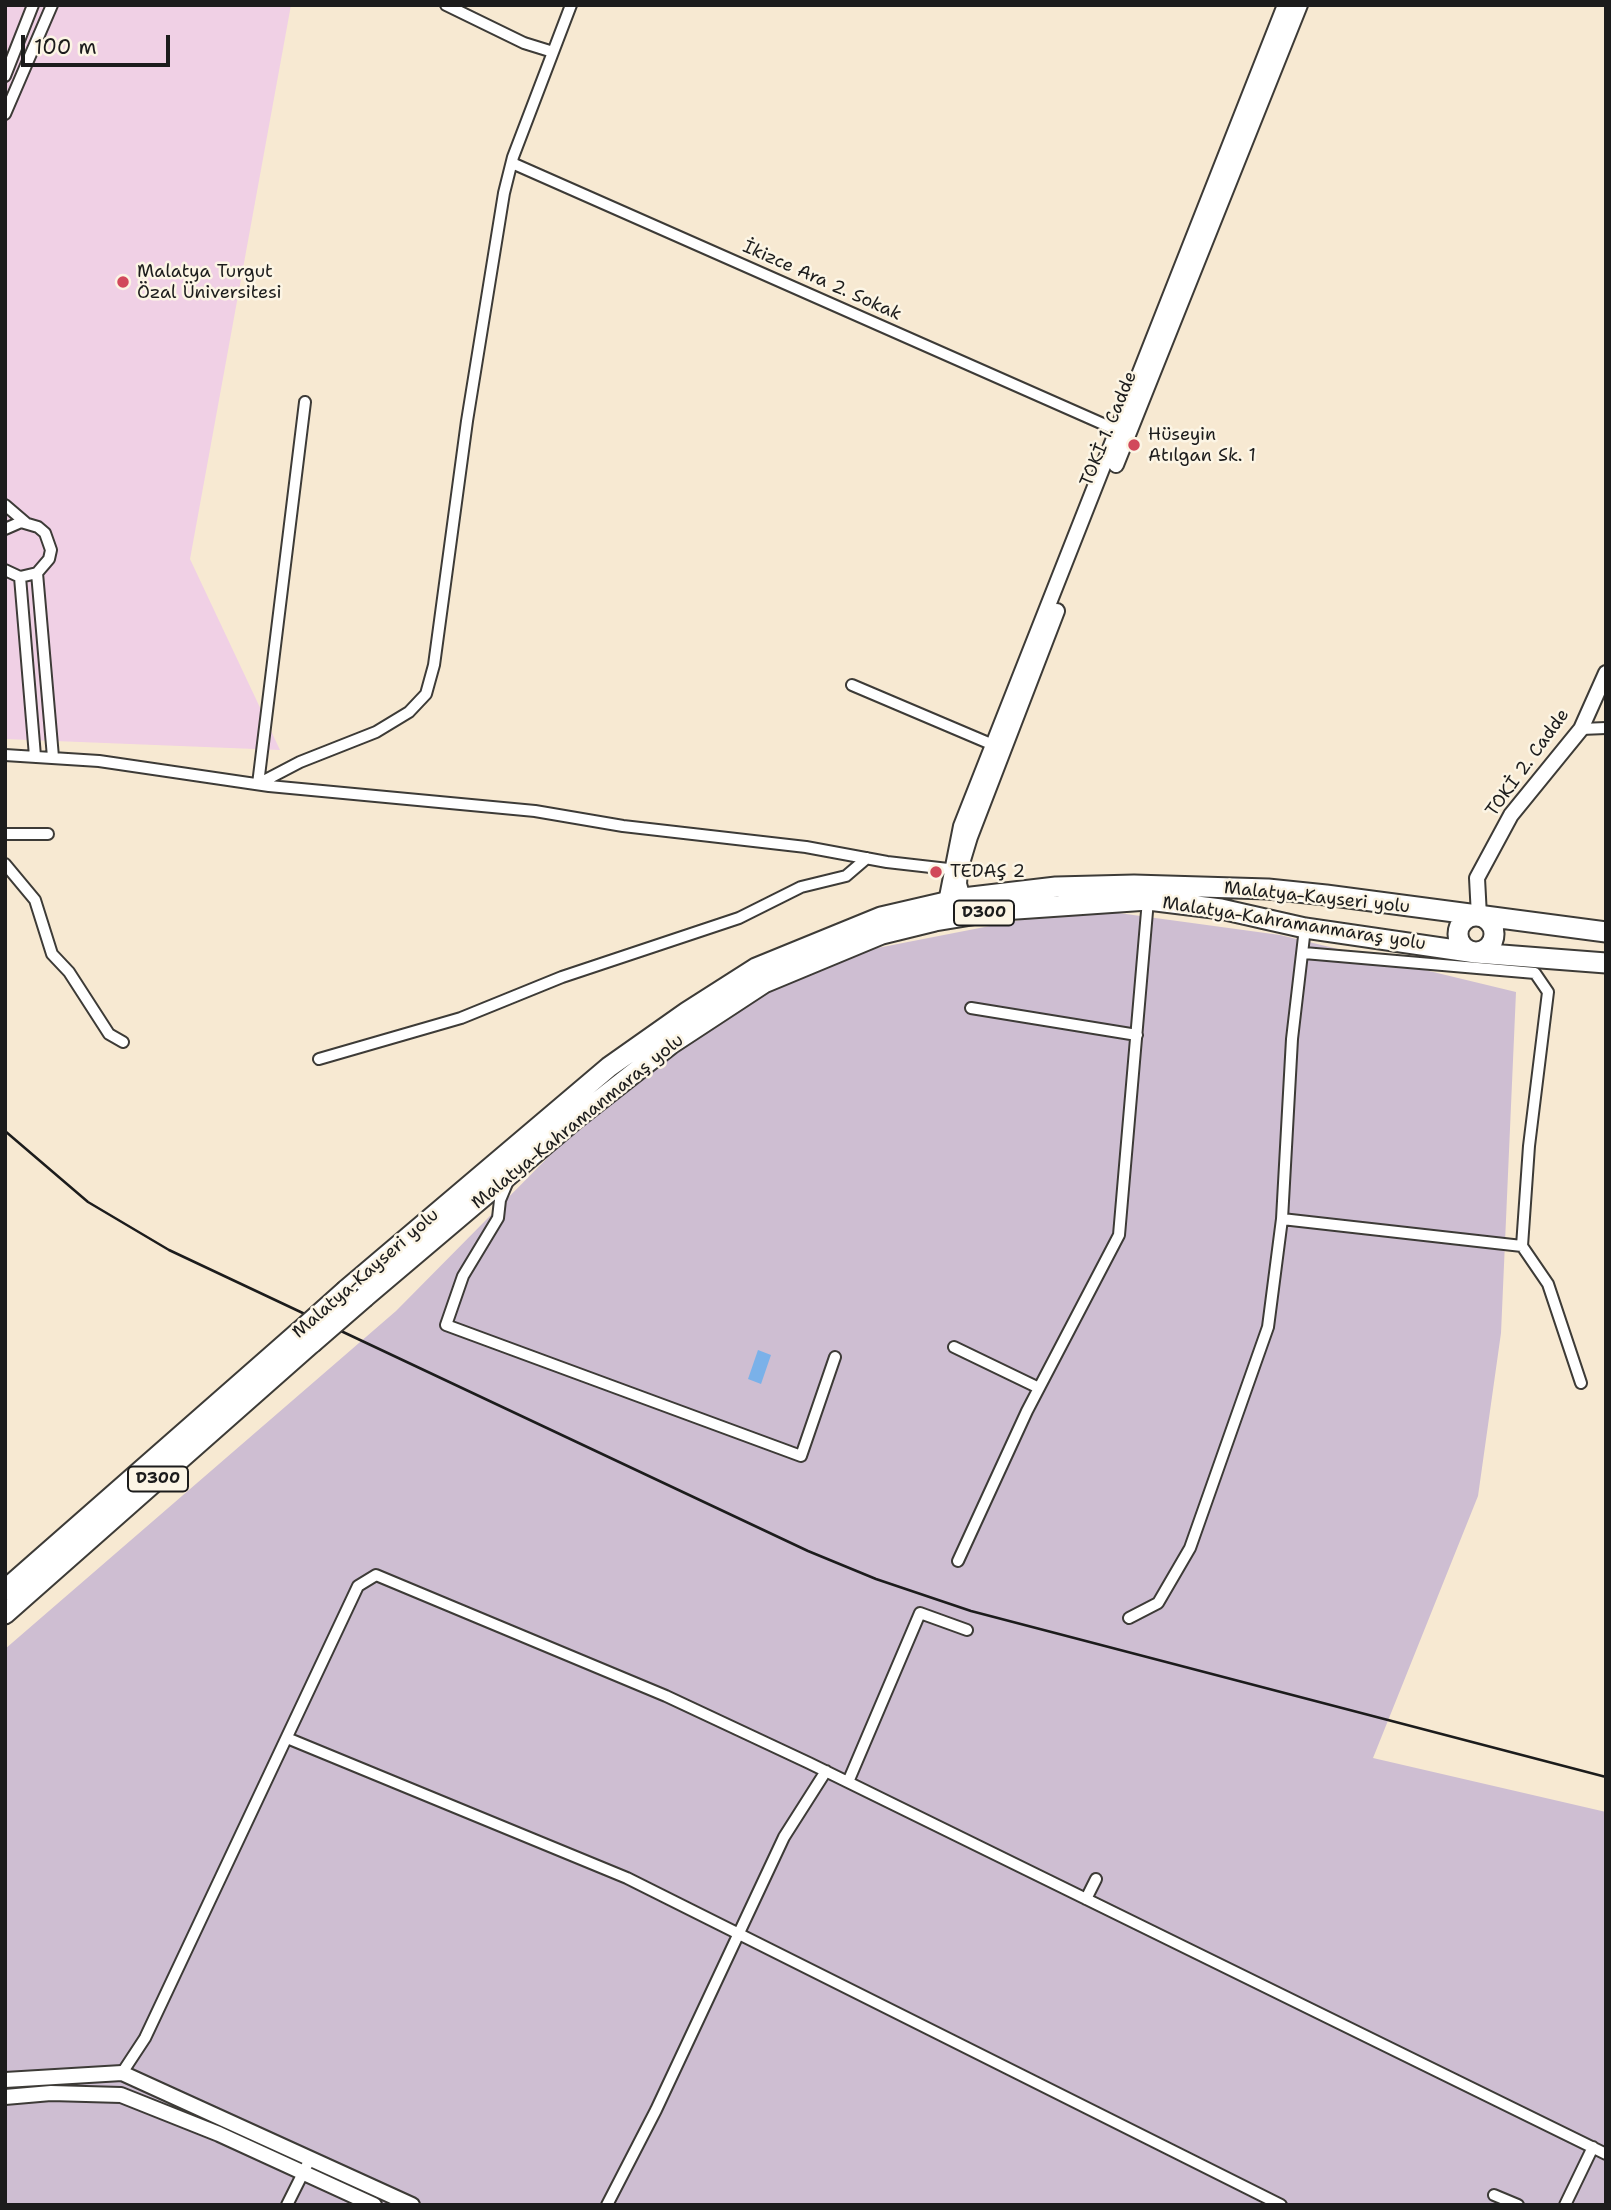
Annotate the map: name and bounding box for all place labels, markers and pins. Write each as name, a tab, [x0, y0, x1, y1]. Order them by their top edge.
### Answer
place label: Malatya Turgut Özal Üniversitesi	[137, 261, 282, 304]
marker: Malatya Turgut Özal Üniversitesi	[115, 274, 131, 290]
place label: Hüseyin Atılgan Sk. 1	[1148, 424, 1256, 466]
marker: Hüseyin Atılgan Sk. 1	[1126, 437, 1142, 453]
place label: TEDAŞ 2	[950, 861, 1025, 883]
marker: TEDAŞ 2	[928, 864, 944, 880]

